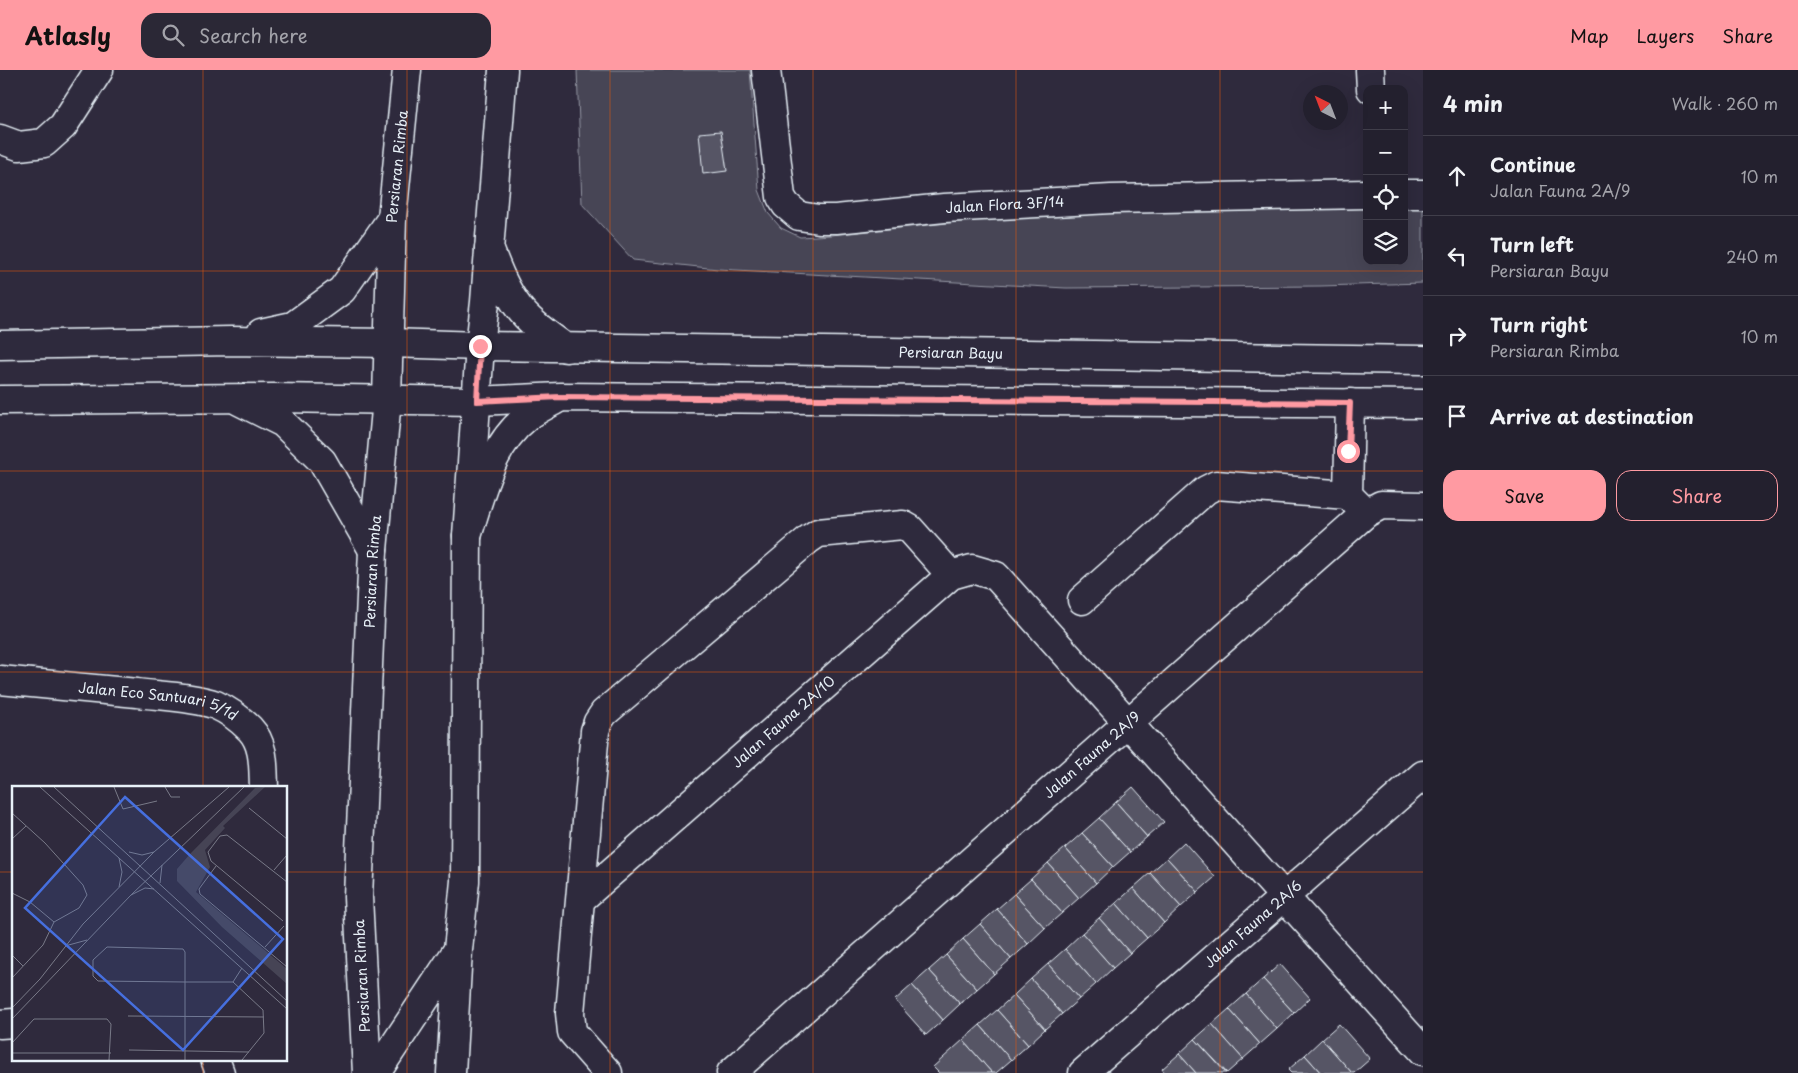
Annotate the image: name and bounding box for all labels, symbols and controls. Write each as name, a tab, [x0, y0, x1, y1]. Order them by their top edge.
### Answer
search box	[141, 13, 491, 58]
text: Atlasly	[25, 17, 111, 53]
icon: search	[159, 21, 187, 49]
text: Search here	[199, 21, 308, 49]
text: Map	[1570, 22, 1609, 49]
text: Layers	[1637, 22, 1694, 49]
text: Share	[1722, 22, 1773, 49]
north arrow	[1303, 85, 1348, 130]
map controls	[1363, 85, 1408, 265]
button: +	[1363, 85, 1408, 130]
text: 4 min	[1443, 87, 1503, 119]
text: Walk · 260 m	[1672, 91, 1778, 115]
street label: Persiaran Rimba	[381, 109, 413, 223]
button: −	[1363, 130, 1408, 175]
text: Continue	[1490, 150, 1576, 178]
icon: ahead	[1443, 162, 1471, 190]
text: 10 m	[1741, 164, 1778, 188]
button: locate	[1363, 175, 1408, 220]
text: Jalan Fauna 2A/9	[1490, 178, 1630, 202]
street label: Jalan Flora 3F/14	[945, 191, 1065, 218]
button: layers	[1363, 220, 1408, 265]
text: Turn left	[1490, 230, 1574, 258]
icon: left	[1443, 242, 1471, 270]
text: 240 m	[1726, 244, 1778, 268]
text: Persiaran Bayu	[1490, 258, 1609, 282]
text: Turn right	[1490, 310, 1588, 338]
icon: right	[1443, 322, 1471, 350]
text: 10 m	[1741, 324, 1778, 348]
route end	[469, 335, 492, 358]
text: Persiaran Rimba	[1490, 338, 1619, 362]
street label: Persiaran Bayu	[899, 341, 1003, 364]
icon: arrive	[1443, 402, 1471, 430]
text: Arrive at destination	[1490, 402, 1694, 430]
route start	[1337, 440, 1360, 463]
button: Save	[1443, 470, 1606, 521]
button: Share	[1616, 470, 1778, 521]
street label: Persiaran Rimba	[359, 514, 386, 628]
street label: Jalan Fauna 2A/10	[727, 670, 839, 773]
street label: Jalan Eco Santuari 5/1d	[77, 677, 242, 725]
street label: Jalan Fauna 2A/9	[1038, 706, 1144, 803]
inset map	[12, 786, 288, 1060]
street label: Jalan Fauna 2A/6	[1199, 875, 1306, 972]
street label: Persiaran Rimba	[348, 919, 375, 1033]

